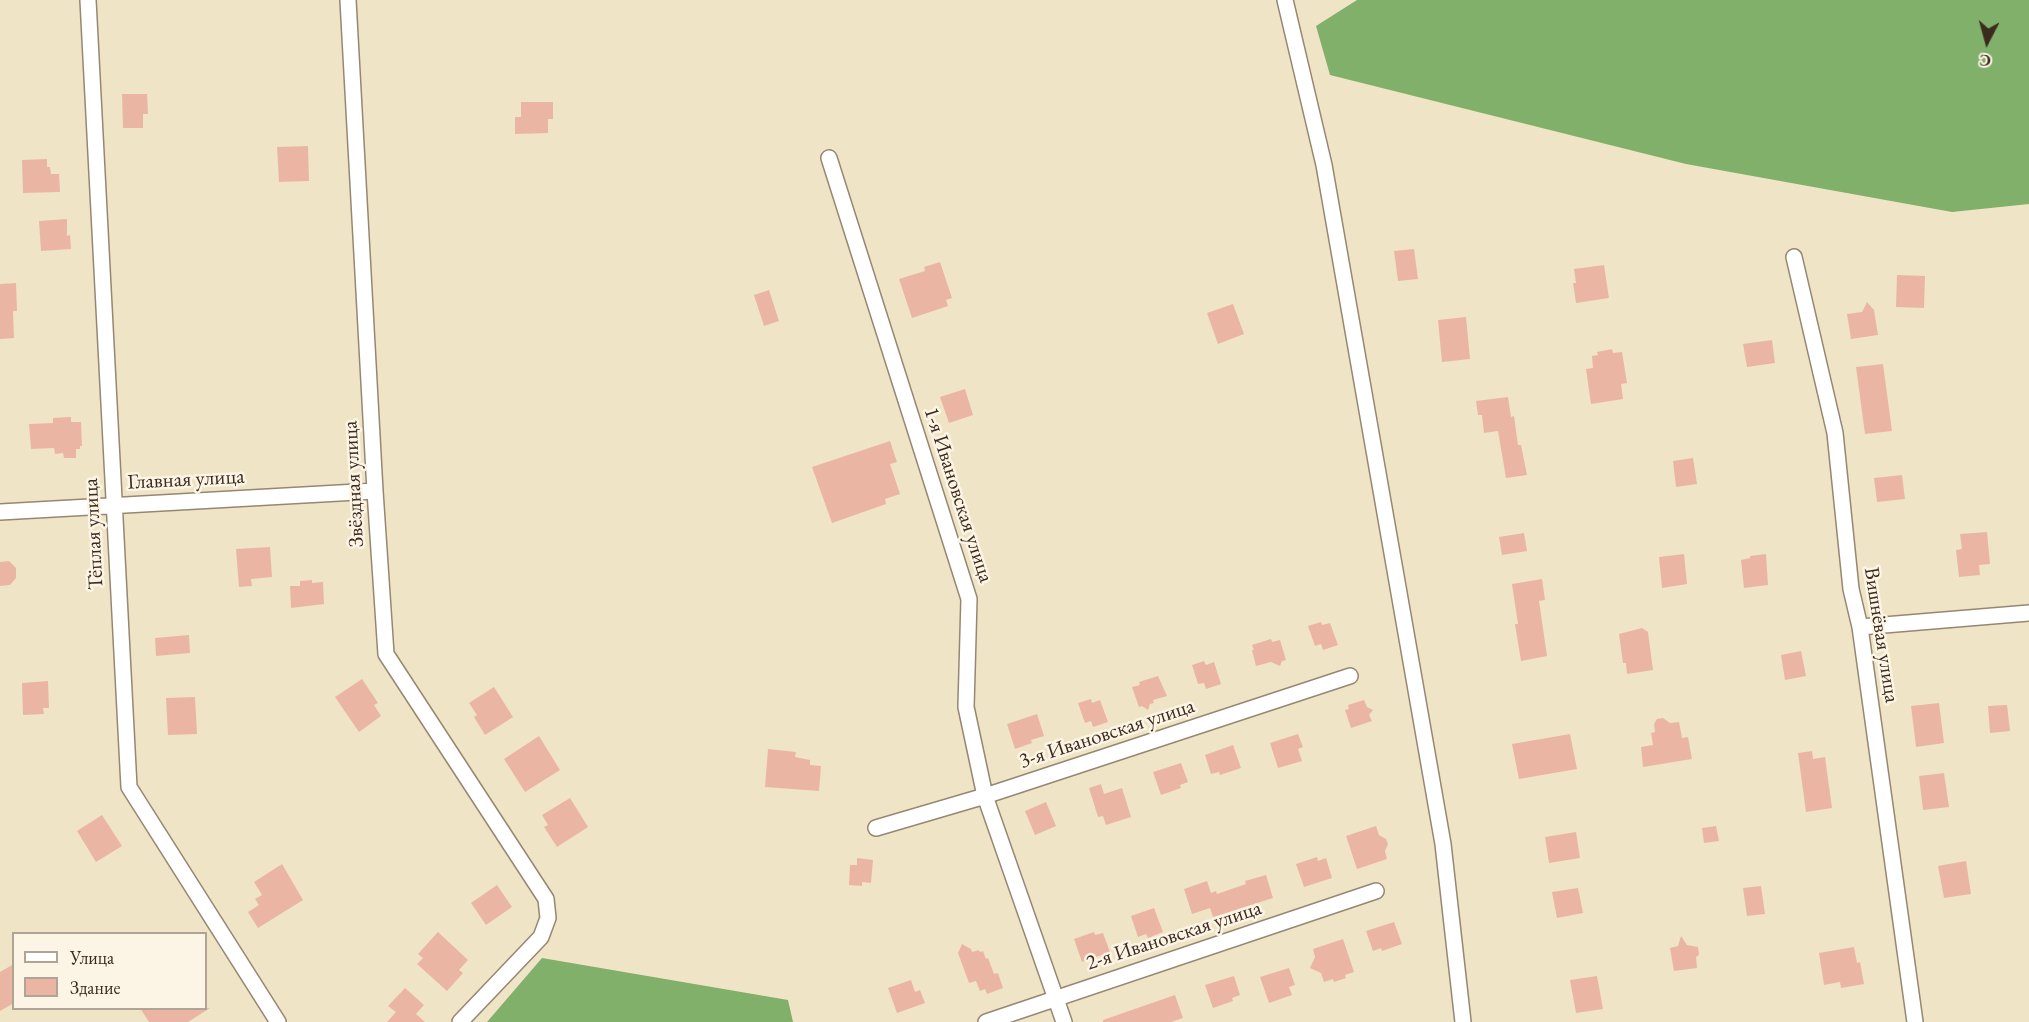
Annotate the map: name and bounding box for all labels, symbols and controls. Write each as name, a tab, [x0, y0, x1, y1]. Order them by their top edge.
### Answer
north arrow	[1957, 12, 2017, 72]
text: С	[1978, 49, 1992, 71]
street label: 1-я Ивановская улица	[918, 404, 998, 586]
street label: Звёздная улица	[338, 420, 370, 548]
street label: Главная улица	[127, 464, 245, 496]
street label: Тёплая улица	[78, 478, 110, 590]
street label: Вишнёвая улица	[1858, 565, 1904, 705]
street label: 3-я Ивановская улица	[1016, 694, 1198, 774]
street label: 2-я Ивановская улица	[1083, 896, 1265, 976]
legend	[12, 932, 207, 1010]
text: Улица	[70, 946, 114, 969]
text: Здание	[70, 976, 120, 999]

